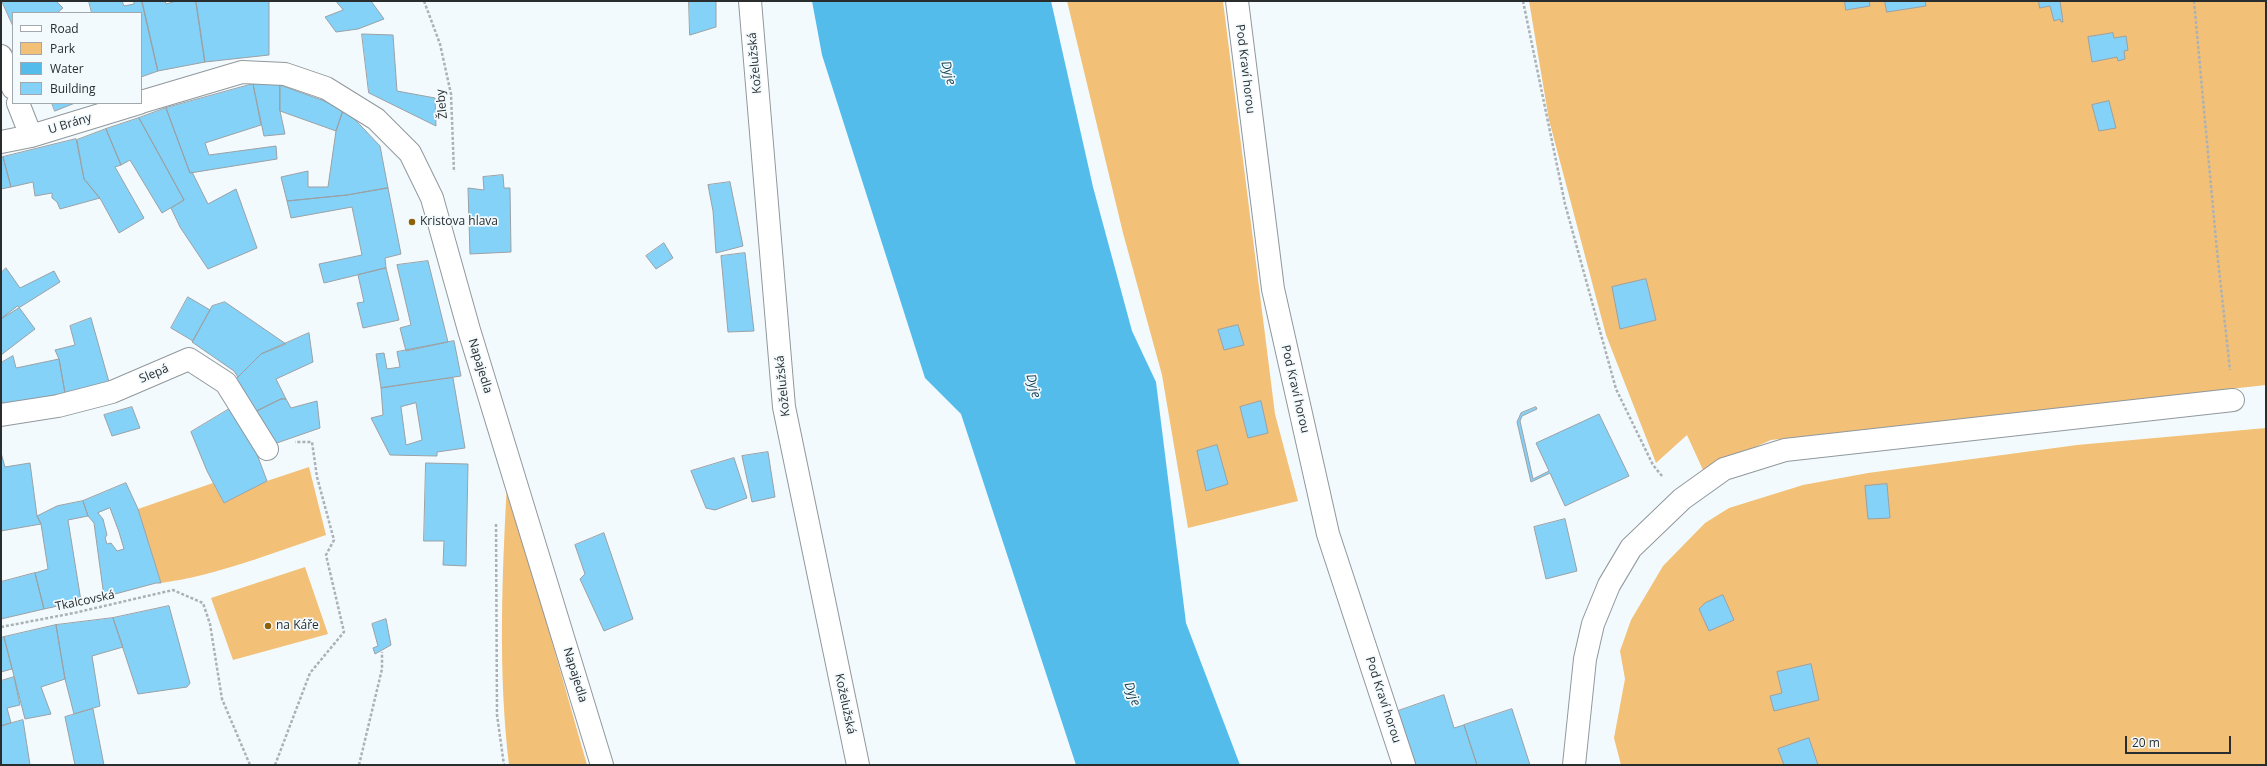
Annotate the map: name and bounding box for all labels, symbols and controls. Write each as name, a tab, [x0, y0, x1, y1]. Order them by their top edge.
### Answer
legend	[12, 12, 142, 104]
text: Road	[50, 20, 79, 37]
street label: Pod Kraví horou	[1232, 23, 1258, 115]
street label: Koželužská	[745, 32, 765, 94]
text: Park	[50, 40, 75, 57]
water label: Dyje	[937, 59, 959, 87]
text: Water	[50, 60, 84, 77]
text: Building	[50, 80, 95, 97]
street label: Žleby	[433, 88, 451, 120]
street label: U Brány	[47, 111, 93, 137]
place label: Kristova hlava	[420, 215, 498, 229]
marker: Kristova hlava	[407, 217, 417, 227]
street label: Napajedla	[465, 337, 495, 395]
street label: Pod Kraví horou	[1278, 344, 1312, 434]
street label: Koželužská	[773, 355, 793, 417]
street label: Slepá	[137, 361, 171, 387]
water label: Dyje	[1022, 372, 1044, 400]
street label: Tkalcovská	[54, 588, 116, 614]
place label: na Káře	[276, 619, 319, 633]
marker: na Káře	[263, 621, 273, 631]
street label: Napajedla	[560, 646, 590, 704]
street label: Pod Kraví horou	[1362, 655, 1404, 745]
street label: Koželužská	[832, 672, 858, 736]
water label: Dyje	[1120, 680, 1144, 708]
scale bar	[2127, 728, 2233, 754]
text: 20 m	[2132, 734, 2160, 751]

